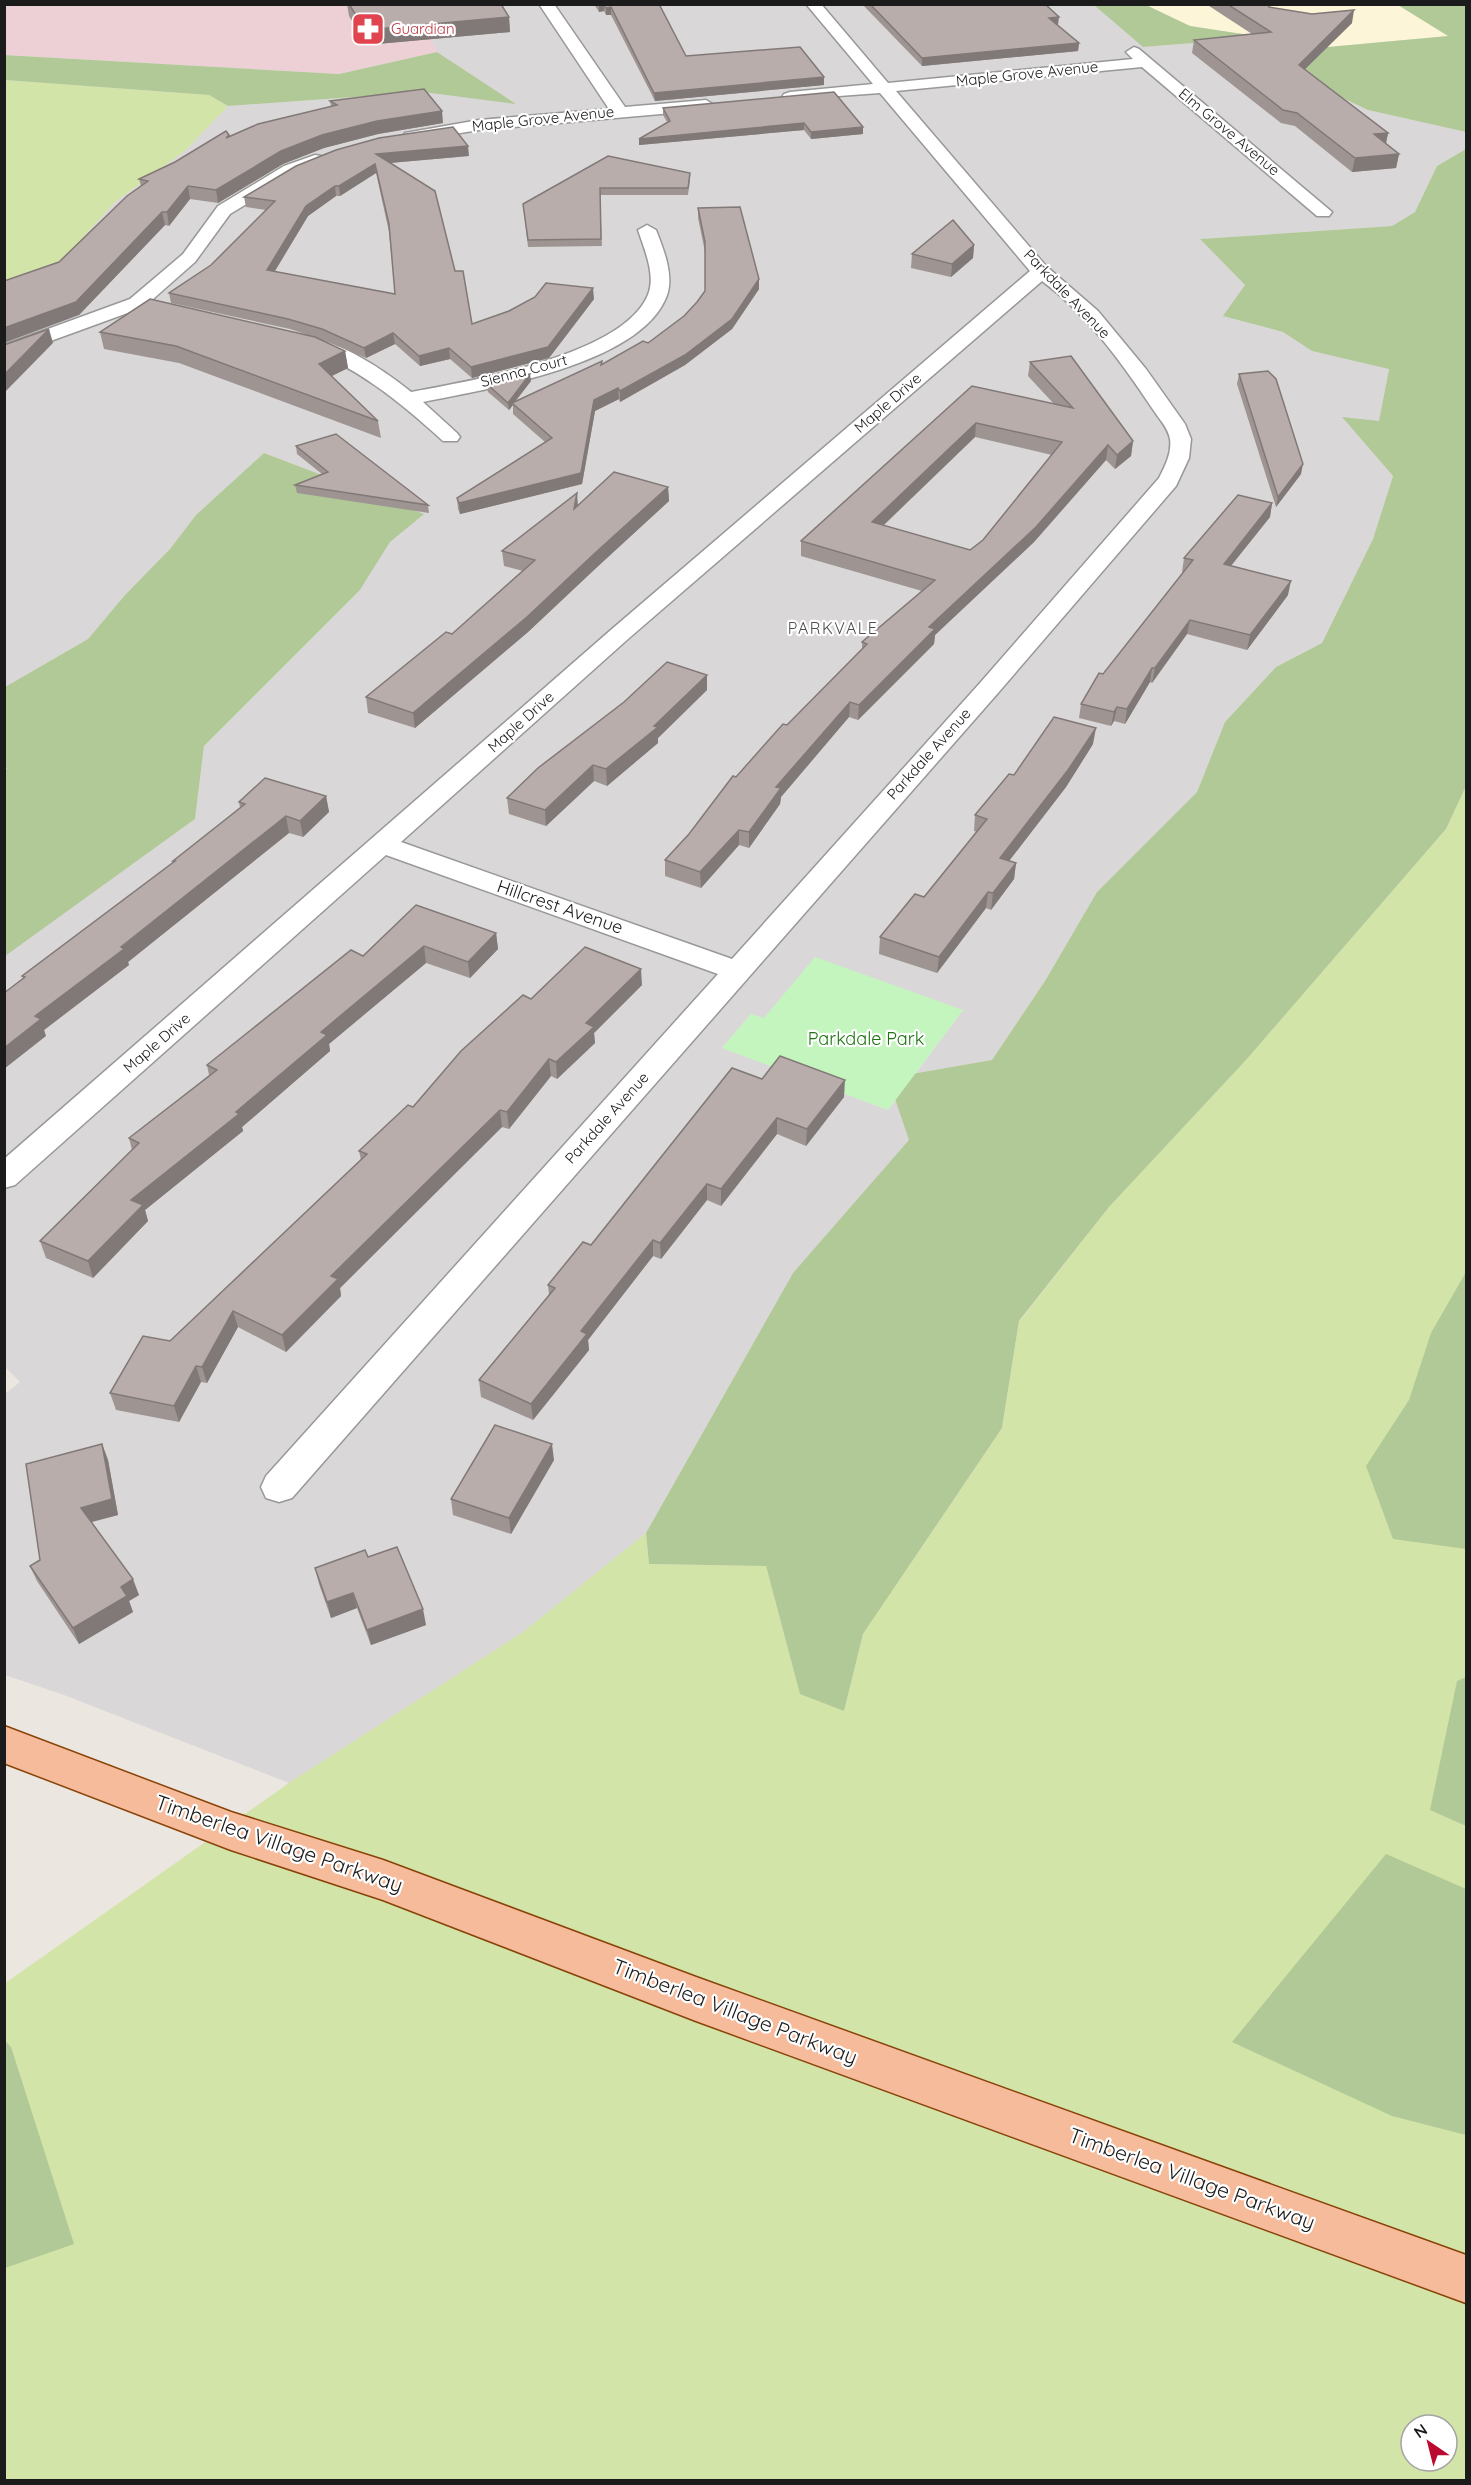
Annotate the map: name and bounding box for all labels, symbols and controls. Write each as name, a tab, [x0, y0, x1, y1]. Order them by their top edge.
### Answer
pharmacy icon: Guardian	[350, 11, 386, 47]
place label: Guardian	[391, 19, 455, 38]
street label: Maple Grove Avenue	[955, 57, 1099, 90]
street label: Elm Grove Avenue	[1175, 84, 1284, 180]
street label: Maple Grove Avenue	[471, 102, 615, 135]
street label: Parkdale Avenue	[1020, 245, 1115, 342]
street label: Sienna Court	[478, 350, 569, 391]
street label: Maple Drive	[850, 368, 925, 437]
district label: PARKVALE	[788, 618, 878, 638]
street label: Maple Drive	[484, 687, 558, 756]
street label: Parkdale Avenue	[882, 704, 975, 803]
street label: Hillcrest Avenue	[494, 874, 626, 939]
street label: Maple Drive	[119, 1008, 194, 1077]
park label: Parkdale Park	[808, 1027, 924, 1050]
street label: Parkdale Avenue	[560, 1068, 653, 1167]
street label: Timberlea Village Parkway	[152, 1788, 407, 1898]
street label: Timberlea Village Parkway	[609, 1952, 861, 2070]
street label: Timberlea Village Parkway	[1066, 2121, 1319, 2235]
north arrow	[1399, 2413, 1459, 2473]
text: N	[1410, 2419, 1431, 2442]

